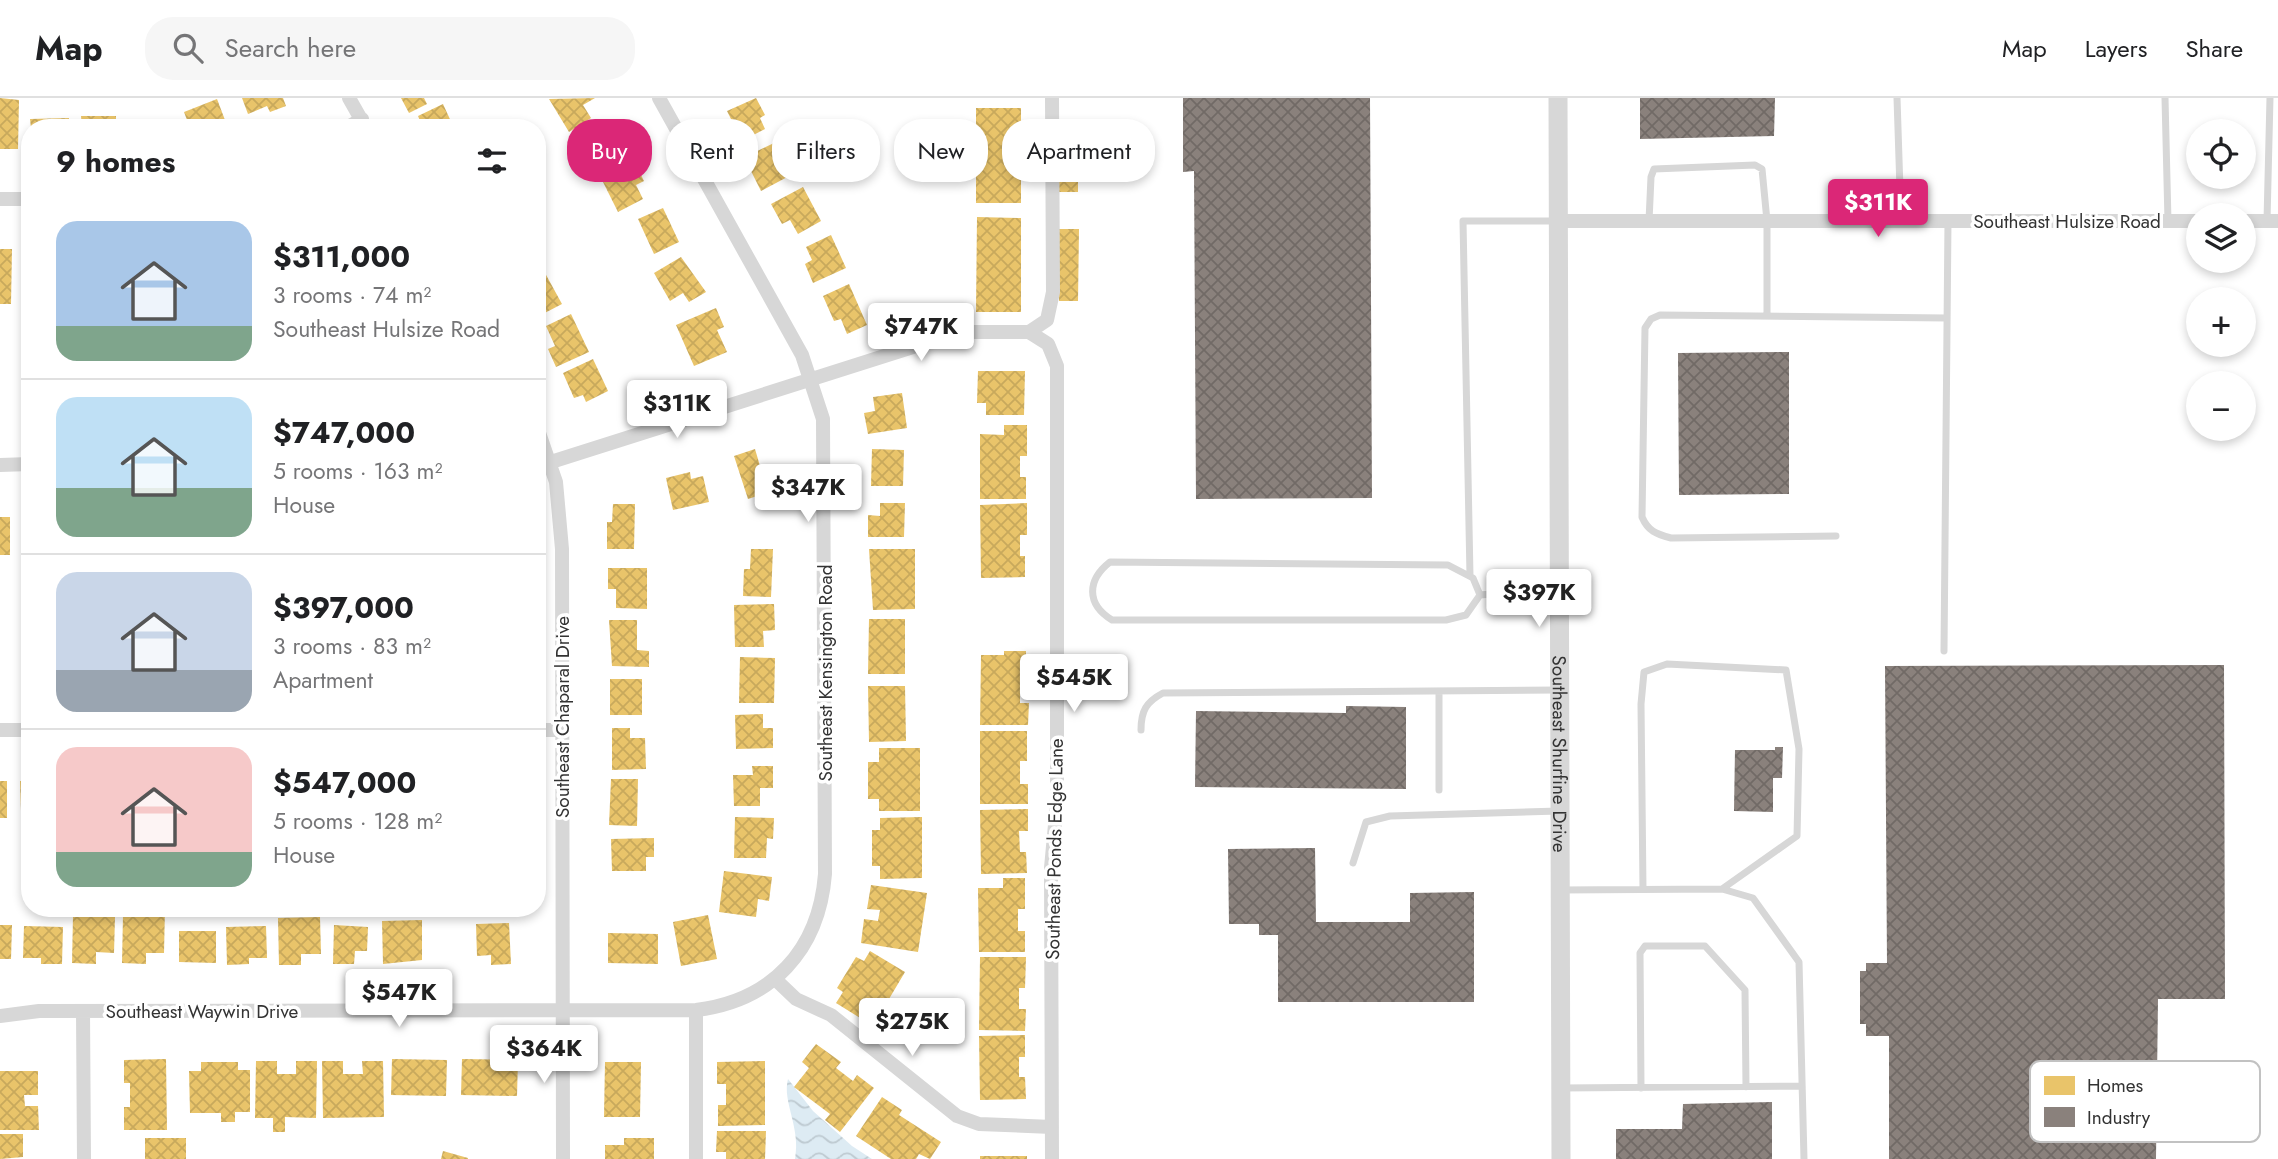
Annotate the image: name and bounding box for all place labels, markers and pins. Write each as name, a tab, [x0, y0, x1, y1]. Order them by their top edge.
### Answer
pin: $311K	[1829, 180, 1927, 239]
pin: $747K	[872, 303, 970, 363]
pin: $311K	[628, 380, 726, 440]
pin: $347K	[759, 464, 857, 524]
pin: $397K	[1490, 570, 1588, 629]
pin: $545K	[1025, 654, 1123, 714]
pin: $547K	[350, 970, 448, 1029]
pin: $275K	[863, 998, 961, 1058]
pin: $364K	[495, 1026, 593, 1085]

